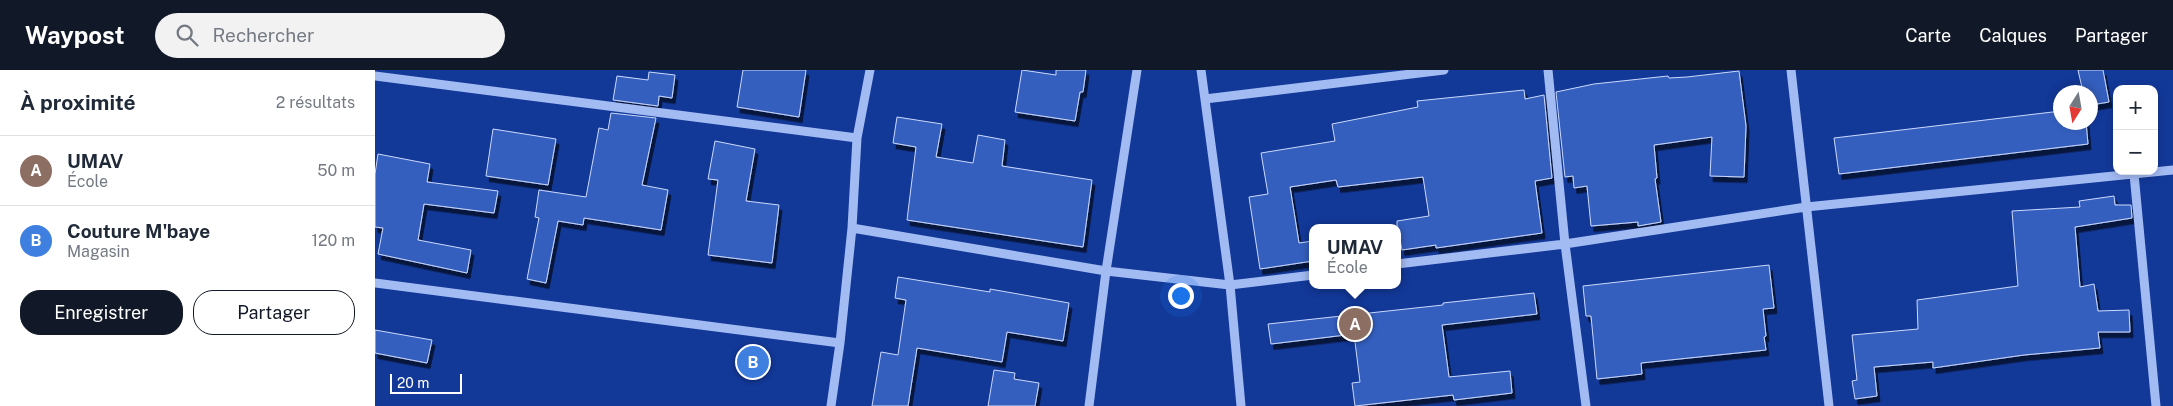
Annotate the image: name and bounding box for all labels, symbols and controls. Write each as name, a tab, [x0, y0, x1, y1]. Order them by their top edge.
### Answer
search box	[155, 13, 505, 58]
text: Waypost	[25, 21, 125, 49]
icon: search	[173, 21, 201, 49]
text: Rechercher	[213, 24, 314, 46]
text: Carte	[1905, 25, 1951, 46]
text: Calques	[1979, 25, 2047, 46]
text: Partager	[2075, 25, 2148, 46]
north arrow	[2053, 85, 2098, 130]
map controls	[2113, 85, 2158, 175]
button: +	[2113, 85, 2158, 130]
text: À proximité	[20, 90, 136, 115]
text: 2 résultats	[276, 93, 355, 112]
button: −	[2113, 130, 2158, 175]
text: UMAV	[67, 150, 123, 172]
text: A	[30, 161, 42, 180]
text: 50 m	[317, 161, 355, 180]
text: École	[67, 172, 108, 191]
text: Couture M'baye	[67, 220, 210, 242]
popup	[1309, 224, 1401, 289]
text: B	[31, 231, 41, 250]
text: 120 m	[311, 231, 355, 250]
text: UMAV	[1327, 236, 1383, 258]
text: Magasin	[67, 242, 130, 261]
text: École	[1327, 258, 1368, 277]
your location	[1168, 283, 1194, 309]
button: Enregistrer	[20, 290, 183, 335]
button: Partager	[193, 290, 355, 335]
pin: A	[1339, 305, 1371, 343]
pin: B	[737, 343, 769, 381]
scale bar	[390, 371, 463, 394]
text: 20 m	[397, 375, 429, 391]

